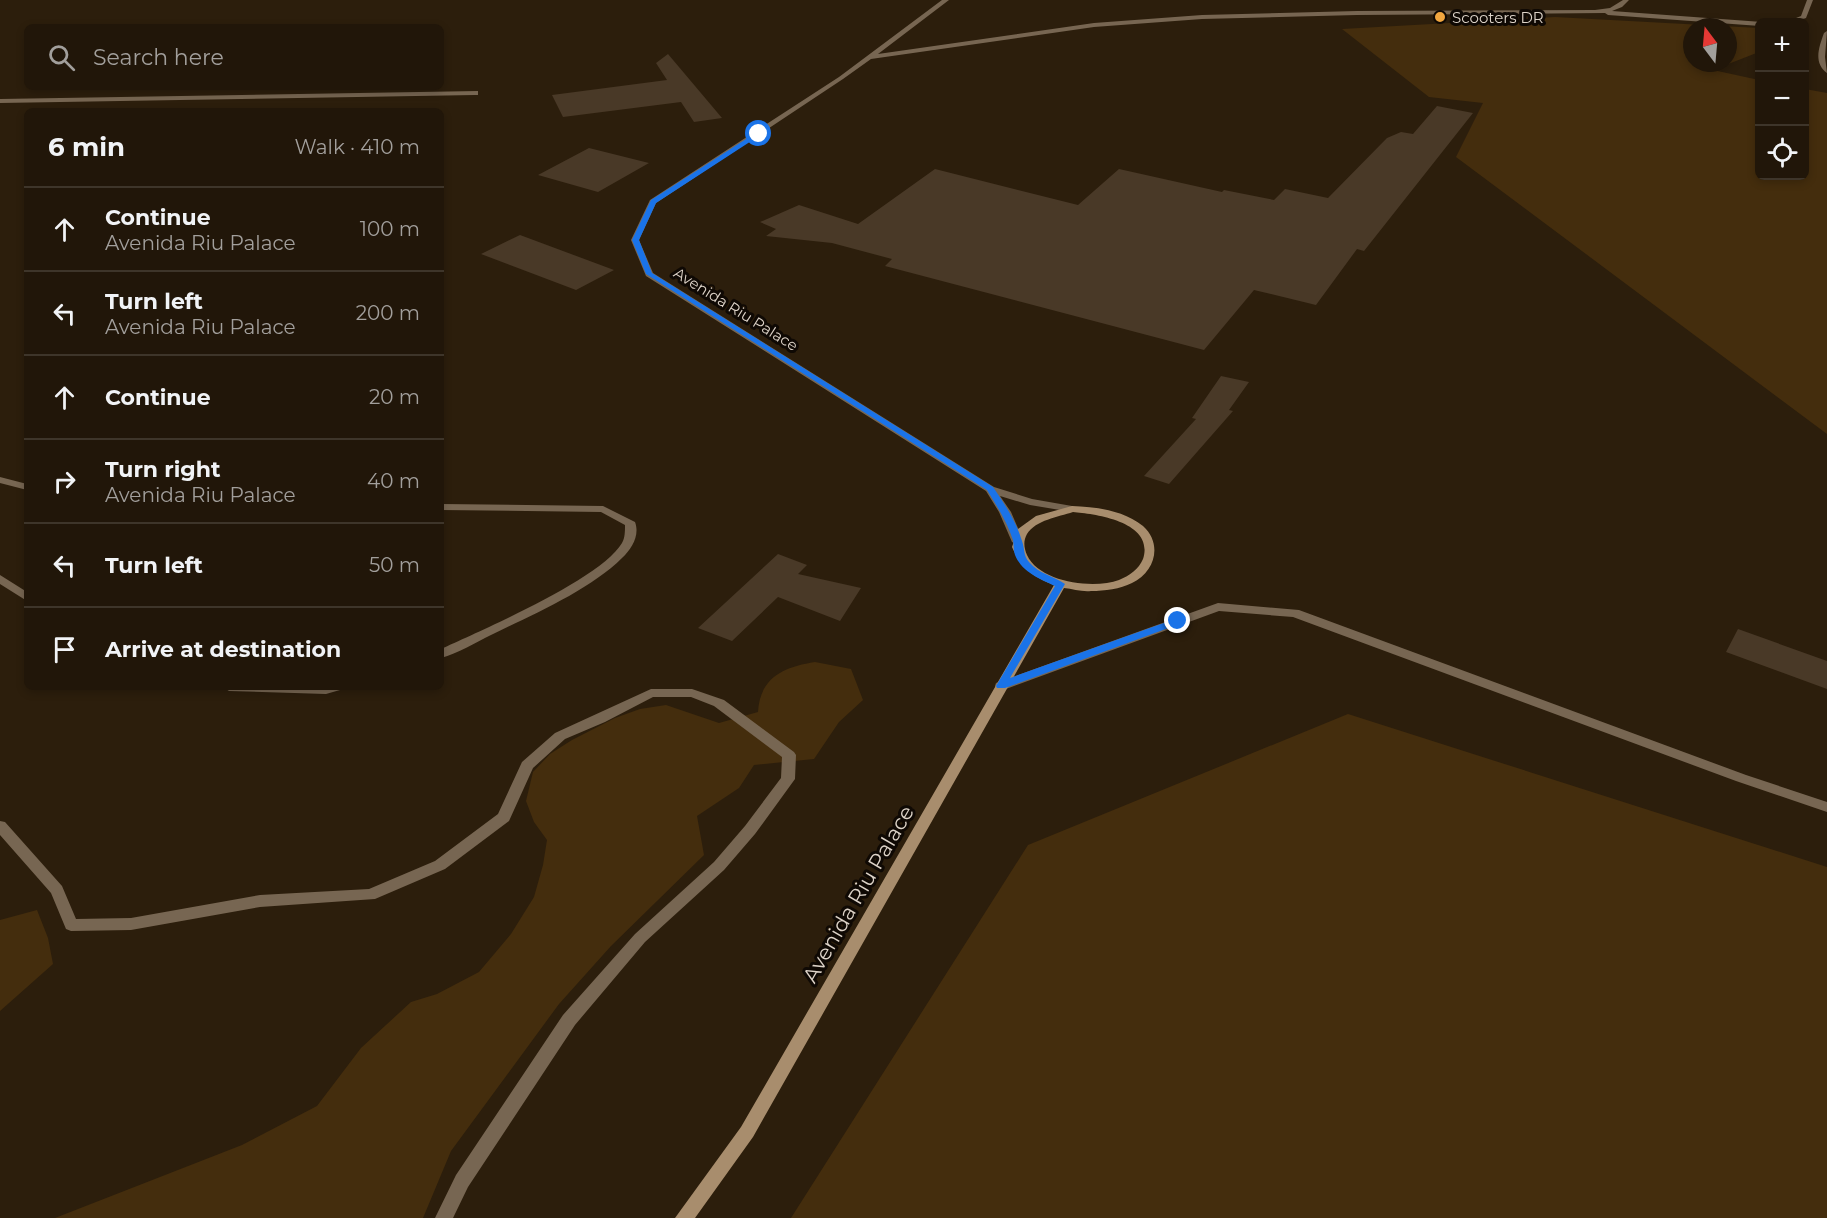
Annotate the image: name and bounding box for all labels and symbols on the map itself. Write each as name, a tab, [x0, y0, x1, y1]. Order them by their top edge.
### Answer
place label: Scooters DR	[1452, 8, 1544, 27]
marker: Scooters DR	[1433, 10, 1447, 24]
north arrow	[1683, 18, 1737, 72]
route start	[745, 120, 771, 146]
street label: Avenida Riu Palace	[670, 263, 802, 355]
route end	[1164, 607, 1190, 633]
street label: Avenida Riu Palace	[797, 801, 919, 987]

